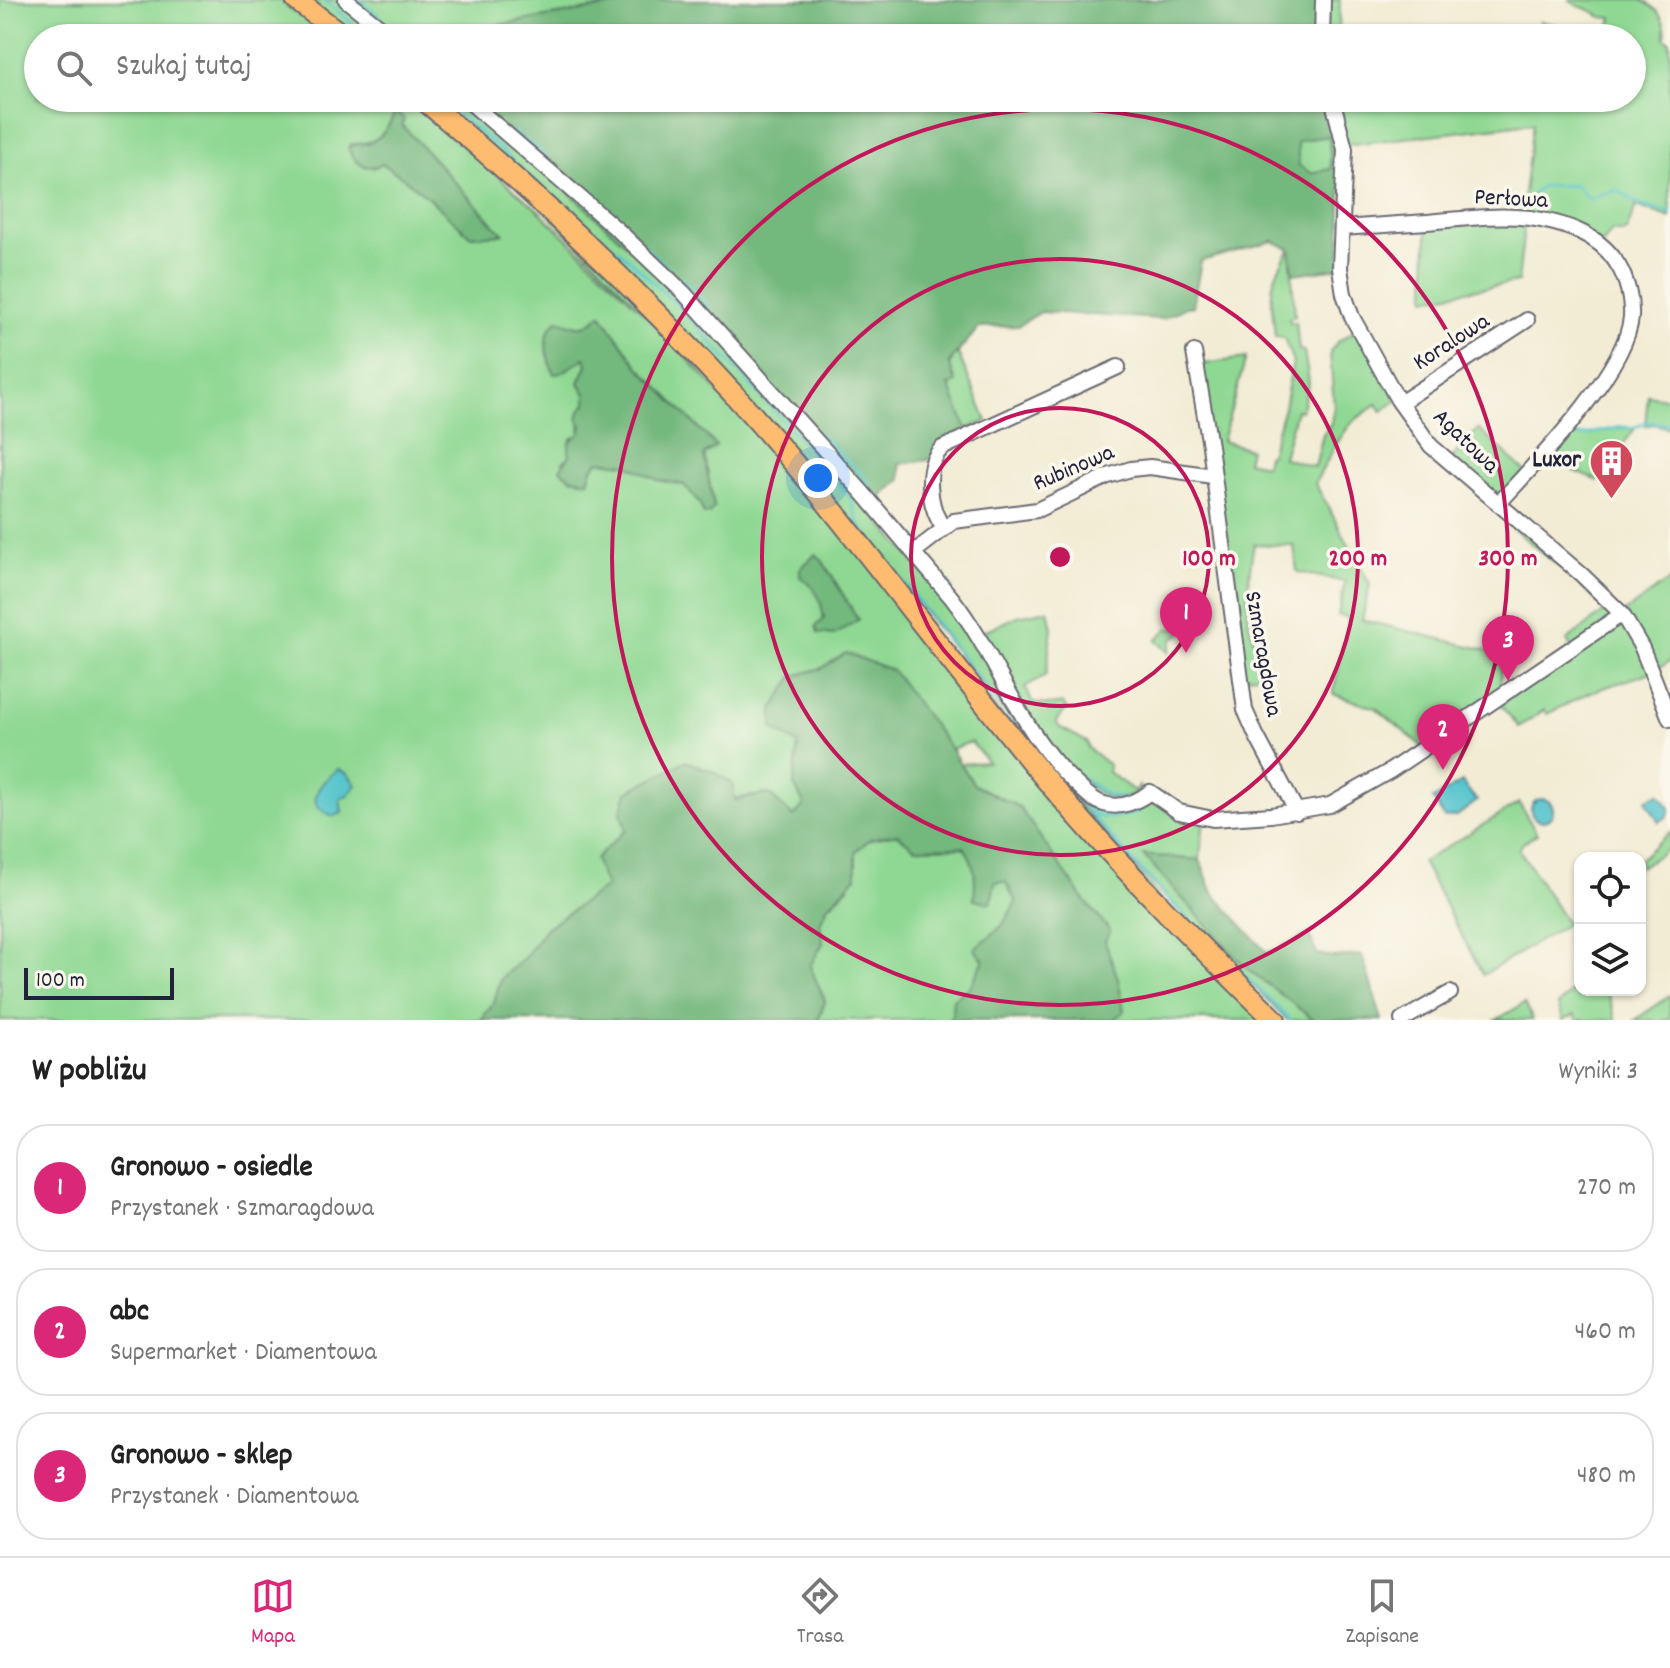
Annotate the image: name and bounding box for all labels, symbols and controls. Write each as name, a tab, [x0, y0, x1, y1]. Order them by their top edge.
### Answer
search box	[24, 24, 1646, 112]
icon: search	[52, 46, 96, 90]
text: Szukaj tutaj	[116, 47, 252, 90]
street label: Perłowa	[1473, 181, 1549, 219]
street label: Koralowa	[1407, 305, 1498, 380]
street label: Agatowa	[1424, 402, 1507, 483]
street label: Rubinowa	[1028, 436, 1121, 501]
building icon: Luxor	[1588, 437, 1636, 500]
place label: Luxor	[1532, 444, 1582, 478]
your location	[798, 458, 838, 498]
centre of rings	[1046, 543, 1074, 571]
text: 100 m	[1182, 543, 1236, 577]
text: 200 m	[1329, 543, 1387, 577]
text: 300 m	[1479, 543, 1537, 577]
pin: 1	[1160, 587, 1212, 653]
street label: Szmaragdowa	[1234, 589, 1290, 720]
pin: 3	[1482, 615, 1534, 681]
pin: 2	[1417, 704, 1469, 770]
map controls	[1574, 852, 1646, 996]
button: locate	[1574, 852, 1646, 924]
button: layers	[1574, 924, 1646, 996]
scale bar	[24, 964, 174, 1000]
text: 100 m	[36, 966, 85, 997]
text: W pobliżu	[32, 1048, 147, 1097]
text: Wyniki: 3	[1559, 1054, 1638, 1091]
text: Gronowo - osiedle	[110, 1148, 313, 1191]
text: 1	[57, 1170, 63, 1207]
text: 270 m	[1577, 1170, 1636, 1207]
text: Przystanek · Szmaragdowa	[110, 1191, 374, 1228]
text: abc	[110, 1292, 149, 1335]
text: 2	[54, 1314, 66, 1351]
text: 460 m	[1574, 1314, 1636, 1351]
text: Supermarket · Diamentowa	[110, 1335, 377, 1372]
text: Gronowo - sklep	[110, 1436, 293, 1479]
text: 3	[54, 1458, 66, 1495]
text: 480 m	[1577, 1458, 1636, 1495]
text: Przystanek · Diamentowa	[110, 1479, 358, 1516]
tab: Mapa	[251, 1574, 295, 1653]
tab: Trasa	[797, 1574, 844, 1653]
tab: Zapisane	[1345, 1574, 1419, 1653]

